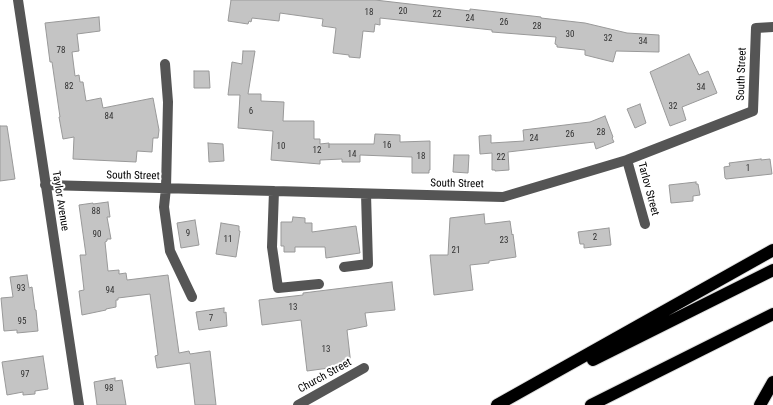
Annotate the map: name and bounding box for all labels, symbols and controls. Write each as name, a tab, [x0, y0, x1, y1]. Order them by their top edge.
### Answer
house number: 20	[399, 7, 407, 17]
house number: 18	[365, 8, 373, 18]
house number: 22	[433, 10, 441, 20]
house number: 24	[466, 14, 474, 24]
house number: 26	[500, 18, 508, 28]
house number: 28	[533, 22, 541, 32]
house number: 30	[566, 30, 574, 40]
house number: 32	[604, 34, 612, 44]
house number: 34	[639, 37, 647, 47]
house number: 78	[57, 46, 65, 56]
street label: South Street	[734, 47, 750, 101]
house number: 82	[65, 82, 73, 92]
house number: 34	[697, 83, 705, 93]
house number: 32	[669, 102, 677, 112]
house number: 6	[249, 107, 253, 117]
house number: 84	[105, 112, 113, 122]
house number: 28	[597, 128, 605, 138]
house number: 26	[566, 130, 574, 140]
house number: 24	[530, 134, 538, 144]
house number: 16	[383, 141, 391, 151]
house number: 10	[277, 142, 285, 152]
house number: 12	[313, 146, 321, 156]
house number: 14	[348, 150, 356, 160]
house number: 18	[417, 152, 425, 162]
house number: 22	[497, 153, 505, 163]
street label: Tarlov Street	[635, 161, 661, 217]
house number: 1	[746, 164, 750, 174]
street label: South Street	[106, 169, 160, 183]
street label: Taylor Avenue	[49, 170, 71, 232]
street label: South Street	[430, 177, 484, 191]
house number: 88	[92, 207, 100, 217]
house number: 9	[186, 229, 190, 239]
house number: 90	[93, 230, 101, 240]
house number: 2	[593, 233, 597, 243]
house number: 11	[224, 235, 232, 245]
house number: 23	[500, 236, 508, 246]
house number: 21	[452, 246, 460, 256]
house number: 93	[17, 284, 25, 294]
house number: 94	[106, 286, 114, 296]
house number: 13	[289, 303, 297, 313]
house number: 7	[209, 314, 213, 324]
house number: 95	[18, 317, 26, 327]
house number: 13	[322, 345, 330, 355]
street label: Church Street	[296, 356, 354, 396]
house number: 97	[21, 370, 29, 380]
house number: 98	[105, 384, 113, 394]

